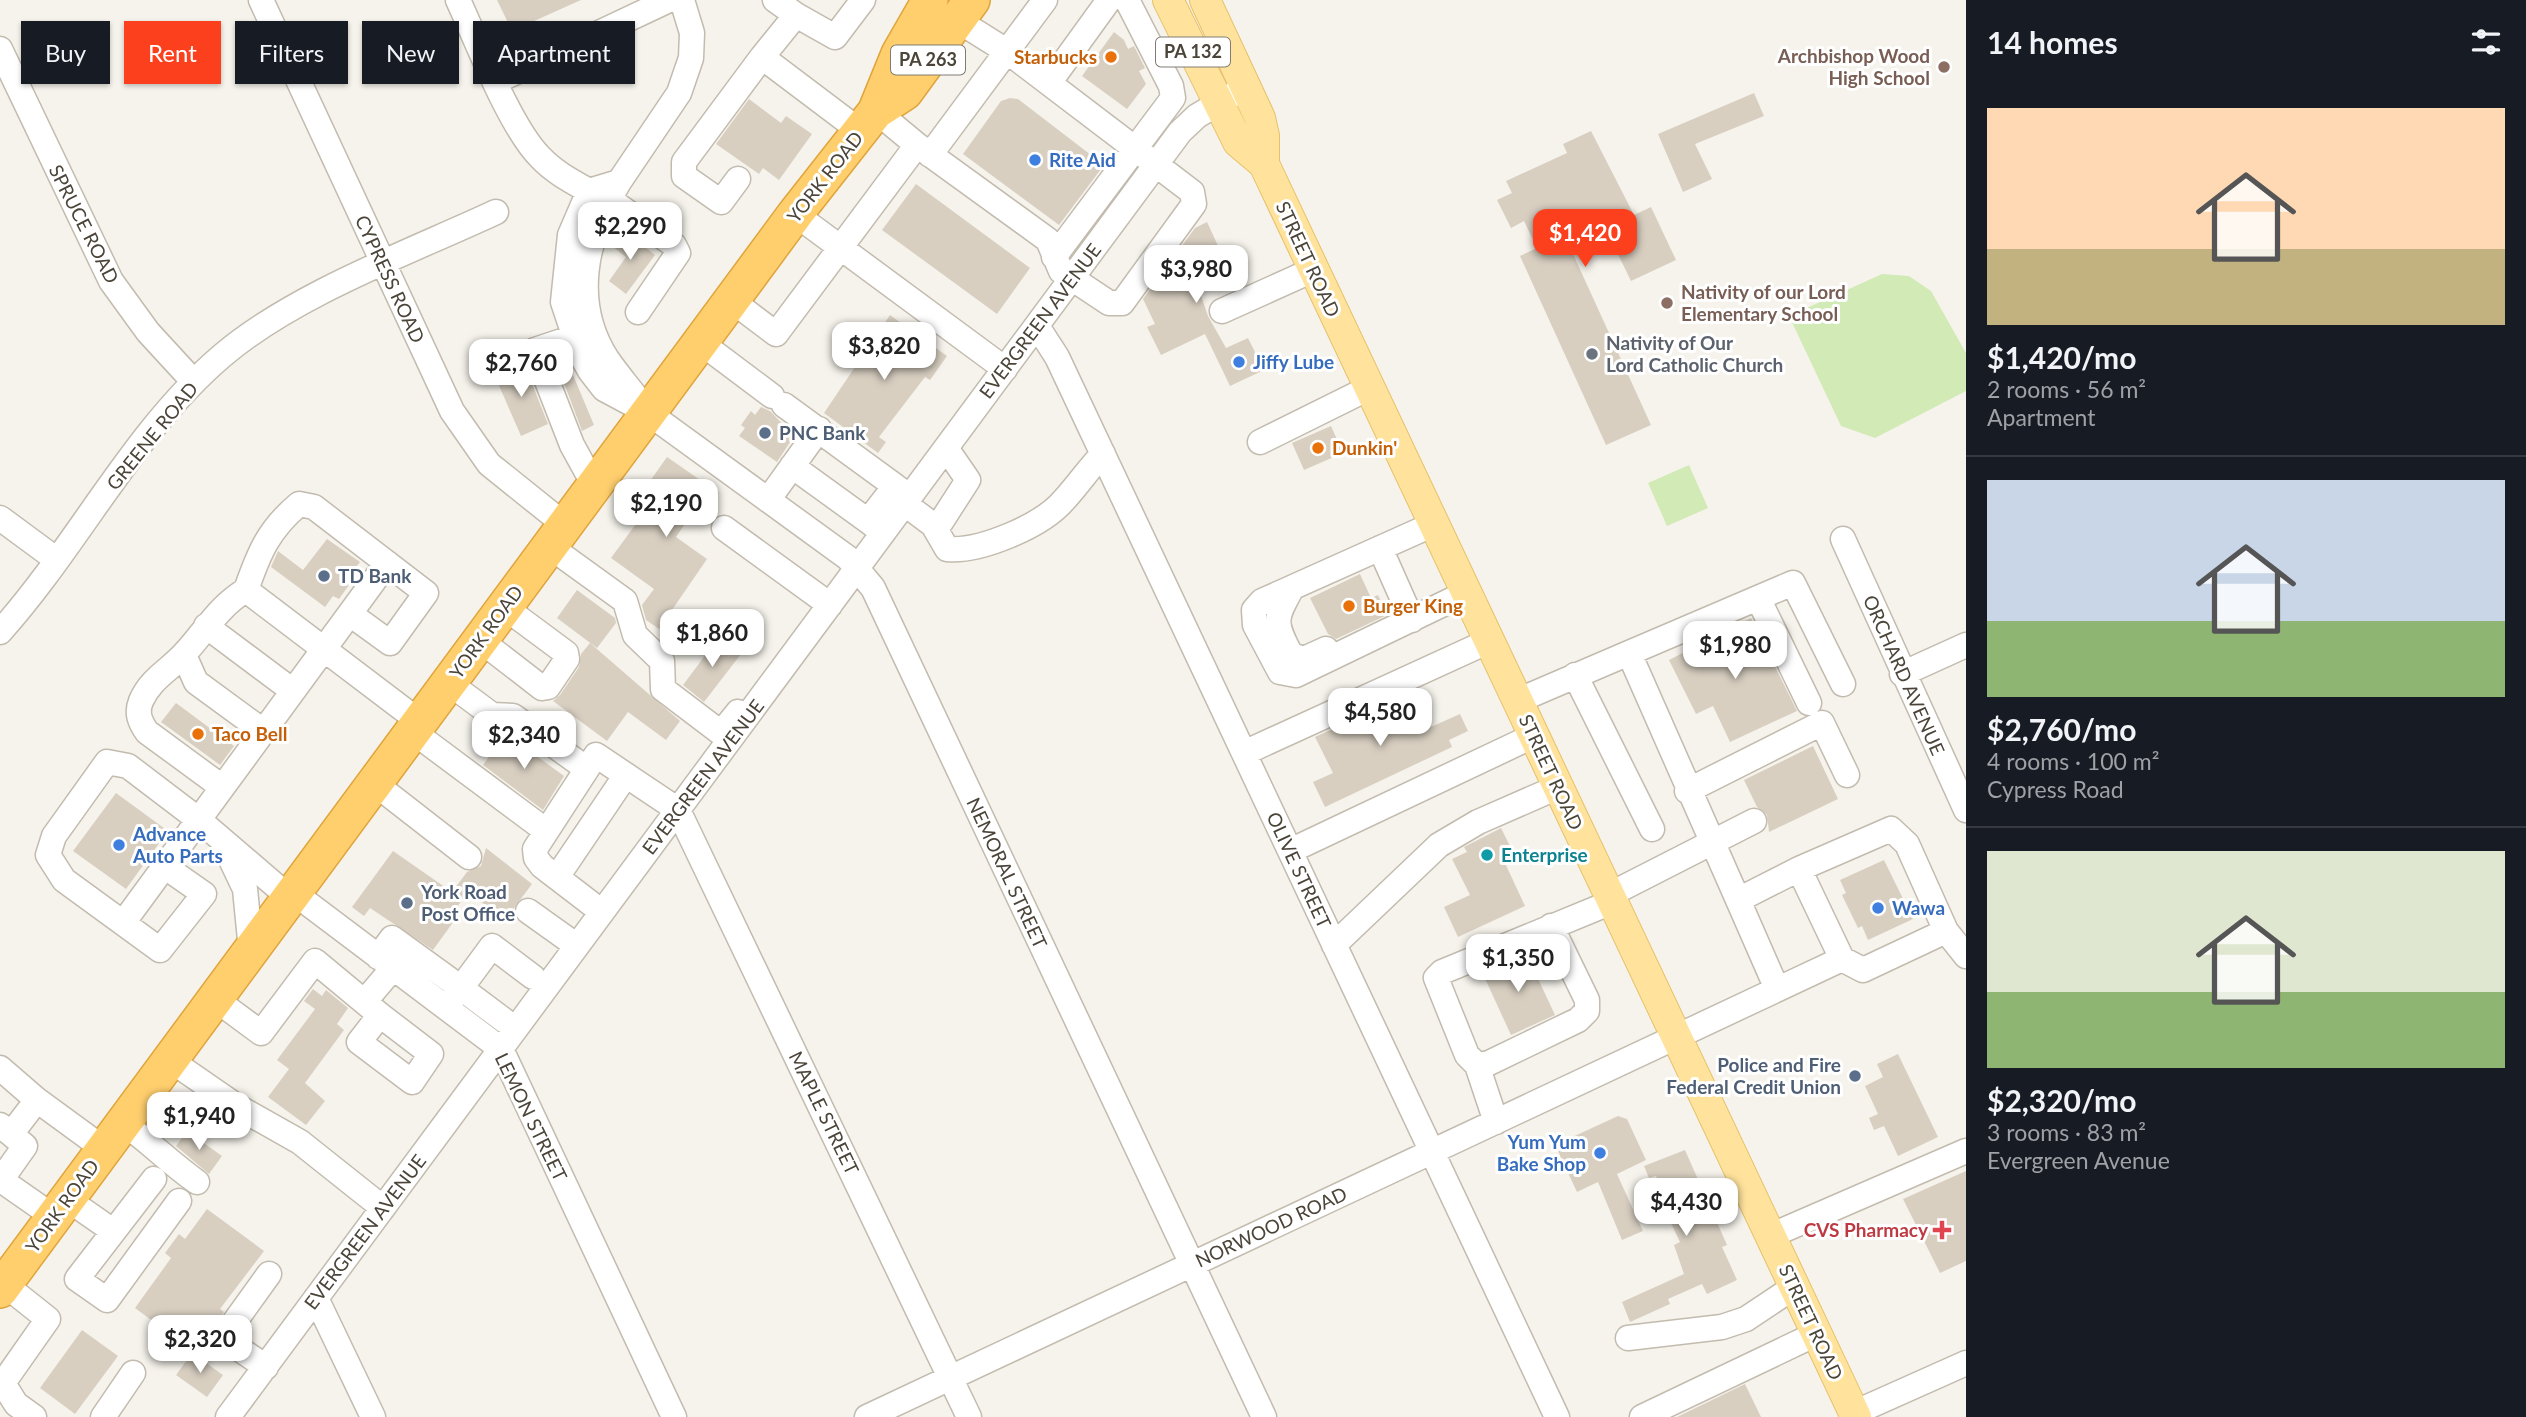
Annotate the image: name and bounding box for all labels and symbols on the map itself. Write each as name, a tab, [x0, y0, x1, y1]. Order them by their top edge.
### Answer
road number: PA 132	[1156, 38, 1230, 66]
place label: Archbishop Wood High School	[1777, 44, 1930, 89]
place label: Starbucks	[1014, 45, 1097, 68]
road number: PA 263	[891, 46, 965, 74]
marker: Starbucks	[1103, 49, 1119, 65]
marker: Archbishop Wood High School	[1936, 59, 1952, 75]
street label: YORK ROAD	[782, 126, 867, 227]
place label: Rite Aid	[1049, 148, 1116, 171]
marker: Rite Aid	[1027, 152, 1043, 168]
street label: SPRUCE ROAD	[45, 161, 124, 287]
street label: STREET ROAD	[1272, 197, 1345, 320]
pin: $2,290	[573, 202, 687, 262]
pin: $1,420	[1528, 210, 1642, 269]
street label: CYPRESS ROAD	[351, 211, 430, 346]
street label: EVERGREEN AVENUE	[974, 239, 1105, 403]
pin: $3,980	[1139, 246, 1253, 305]
place label: Nativity of our Lord Elementary School	[1681, 280, 1846, 325]
marker: Nativity of our Lord Elementary School	[1659, 295, 1675, 311]
pin: $3,820	[827, 322, 941, 382]
place label: Nativity of Our Lord Catholic Church	[1606, 331, 1783, 376]
pin: $2,760	[464, 340, 578, 399]
marker: Nativity of Our Lord Catholic Church	[1584, 346, 1600, 362]
place label: Jiffy Lube	[1253, 350, 1334, 373]
marker: Jiffy Lube	[1231, 354, 1247, 370]
street label: GREENE ROAD	[101, 377, 202, 494]
place label: PNC Bank	[779, 421, 866, 444]
marker: PNC Bank	[757, 425, 773, 441]
place label: Dunkin'	[1332, 436, 1397, 459]
marker: Dunkin'	[1310, 440, 1326, 456]
pin: $2,190	[609, 480, 723, 539]
place label: TD Bank	[338, 564, 412, 587]
marker: TD Bank	[316, 568, 332, 584]
street label: YORK ROAD	[444, 581, 527, 683]
street label: ORCHARD AVENUE	[1859, 591, 1950, 758]
place label: Burger King	[1363, 594, 1463, 617]
marker: Burger King	[1341, 598, 1357, 614]
pin: $1,860	[655, 610, 769, 669]
pin: $1,980	[1678, 622, 1792, 681]
pin: $4,580	[1323, 688, 1437, 748]
street label: EVERGREEN AVENUE	[637, 695, 768, 859]
street label: STREET ROAD	[1515, 710, 1588, 833]
pin: $2,340	[467, 712, 581, 771]
place label: Taco Bell	[212, 722, 287, 745]
marker: Taco Bell	[190, 726, 206, 742]
street label: NEMORAL STREET	[962, 794, 1052, 952]
street label: OLIVE STREET	[1262, 808, 1336, 932]
place label: Advance Auto Parts	[132, 822, 223, 867]
marker: Advance Auto Parts	[111, 837, 127, 853]
place label: Enterprise	[1501, 843, 1588, 866]
marker: Enterprise	[1479, 847, 1495, 863]
place label: York Road Post Office	[420, 880, 515, 925]
marker: York Road Post Office	[399, 895, 415, 911]
place label: Wawa	[1892, 896, 1945, 919]
marker: Wawa	[1870, 900, 1886, 916]
pin: $1,350	[1461, 934, 1575, 994]
street label: MAPLE STREET	[785, 1047, 864, 1178]
street label: LEMON STREET	[491, 1049, 572, 1185]
place label: Police and Fire Federal Credit Union	[1666, 1053, 1841, 1098]
marker: Police and Fire Federal Credit Union	[1847, 1068, 1863, 1084]
pin: $1,940	[142, 1092, 256, 1152]
place label: Yum Yum Bake Shop	[1497, 1130, 1586, 1175]
marker: Yum Yum Bake Shop	[1592, 1145, 1608, 1161]
street label: EVERGREEN AVENUE	[299, 1150, 430, 1314]
street label: YORK ROAD	[20, 1155, 103, 1257]
pin: $4,430	[1629, 1178, 1743, 1238]
street label: NORWOOD ROAD	[1191, 1181, 1350, 1272]
place label: CVS Pharmacy	[1804, 1218, 1929, 1241]
marker: CVS Pharmacy	[1934, 1222, 1950, 1238]
street label: STREET ROAD	[1775, 1260, 1848, 1383]
pin: $2,320	[143, 1316, 257, 1375]

